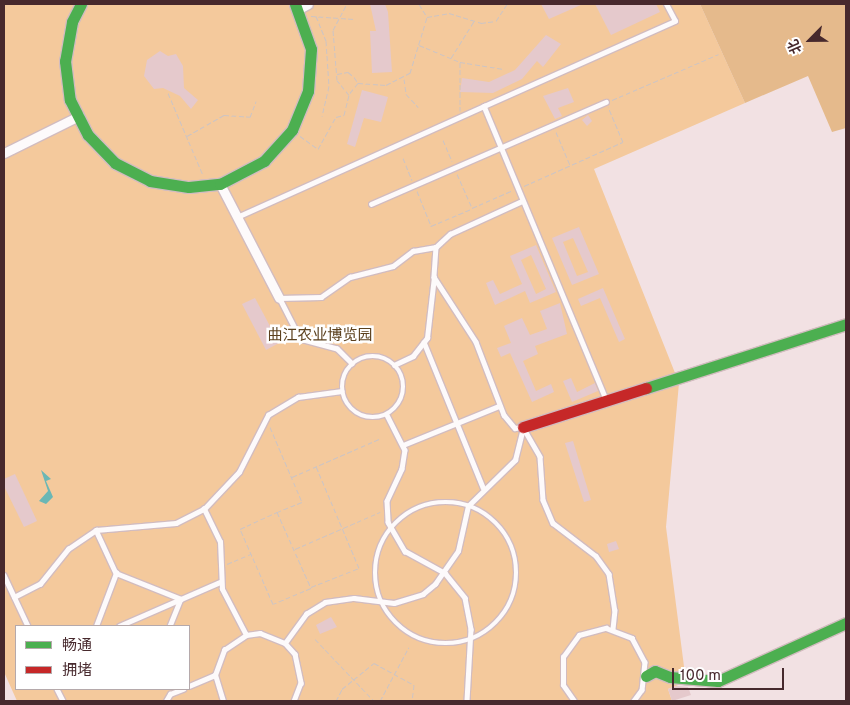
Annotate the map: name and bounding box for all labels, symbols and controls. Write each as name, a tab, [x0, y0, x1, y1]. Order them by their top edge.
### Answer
north arrow	[785, 15, 835, 65]
text: 北	[785, 36, 806, 56]
park label: 曲江农业博览园	[268, 328, 372, 346]
legend	[15, 625, 190, 690]
text: 畅通	[62, 637, 92, 656]
scale bar	[675, 658, 788, 690]
text: 拥堵	[62, 662, 92, 681]
text: 100 m	[680, 667, 721, 686]

